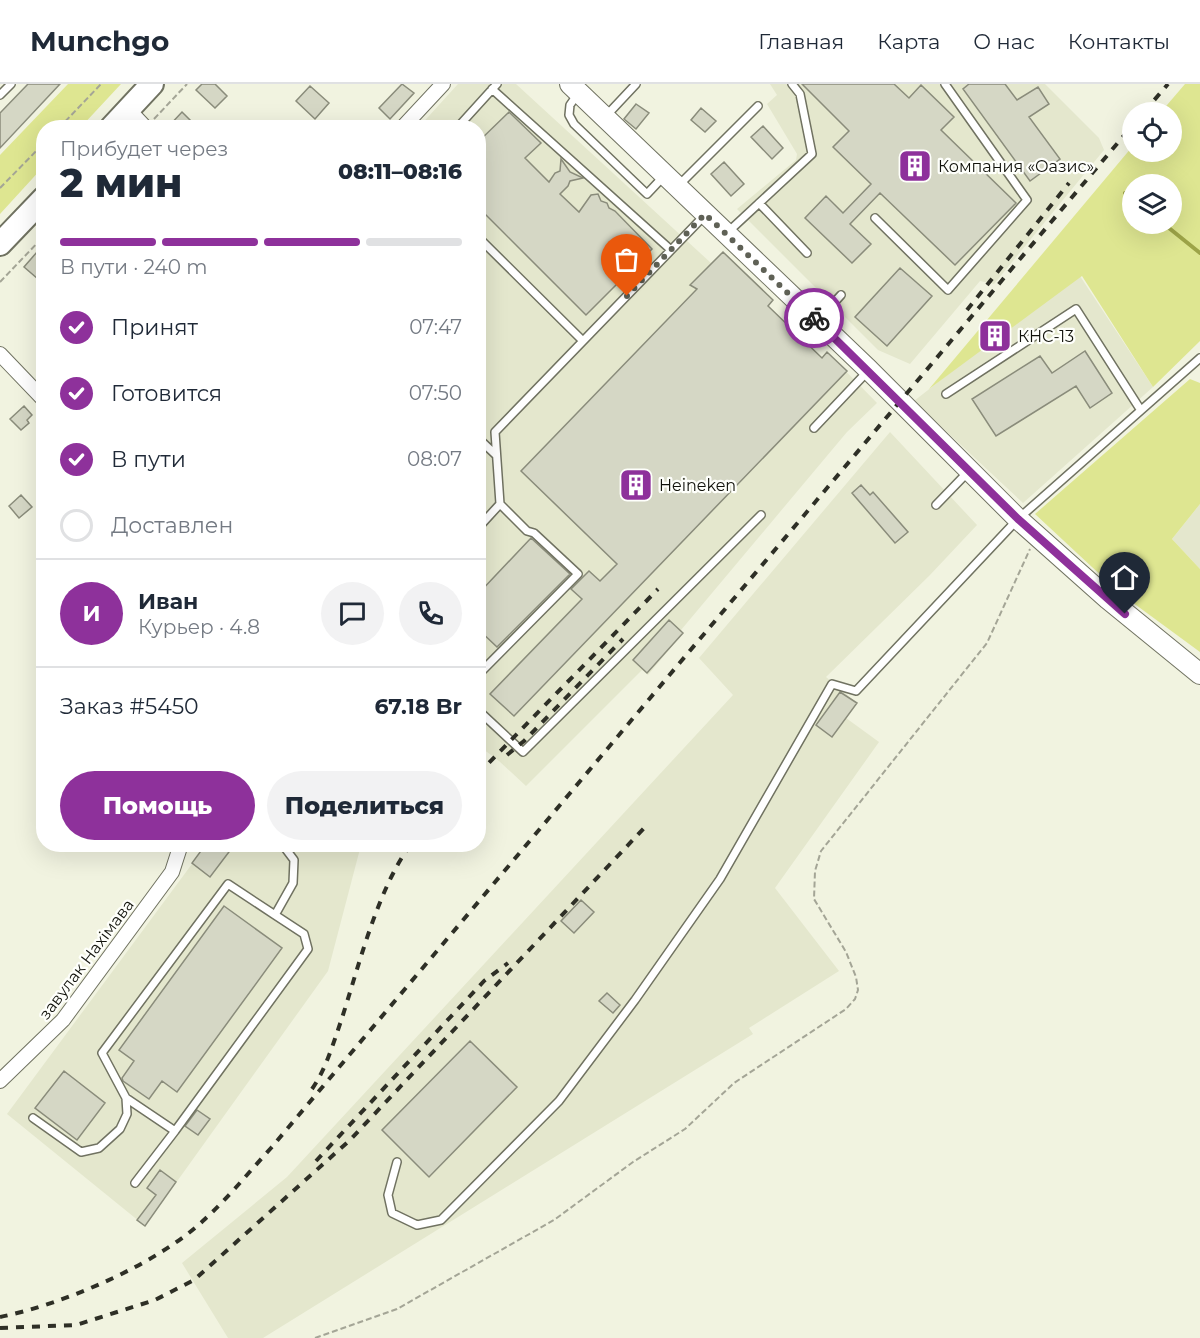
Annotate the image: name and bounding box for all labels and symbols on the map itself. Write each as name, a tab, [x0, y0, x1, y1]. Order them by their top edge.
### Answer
building icon: Компания «Оазис»	[897, 148, 933, 184]
place label: Компания «Оазис»	[938, 157, 1094, 176]
pin	[601, 234, 652, 296]
courier	[784, 288, 844, 348]
building icon: КНС-13	[977, 318, 1013, 354]
place label: КНС-13	[1018, 327, 1074, 346]
building icon: Heineken	[618, 467, 654, 503]
place label: Heineken	[659, 476, 736, 495]
pin	[1099, 552, 1150, 614]
street label: завулак Нахімава	[35, 896, 138, 1023]

